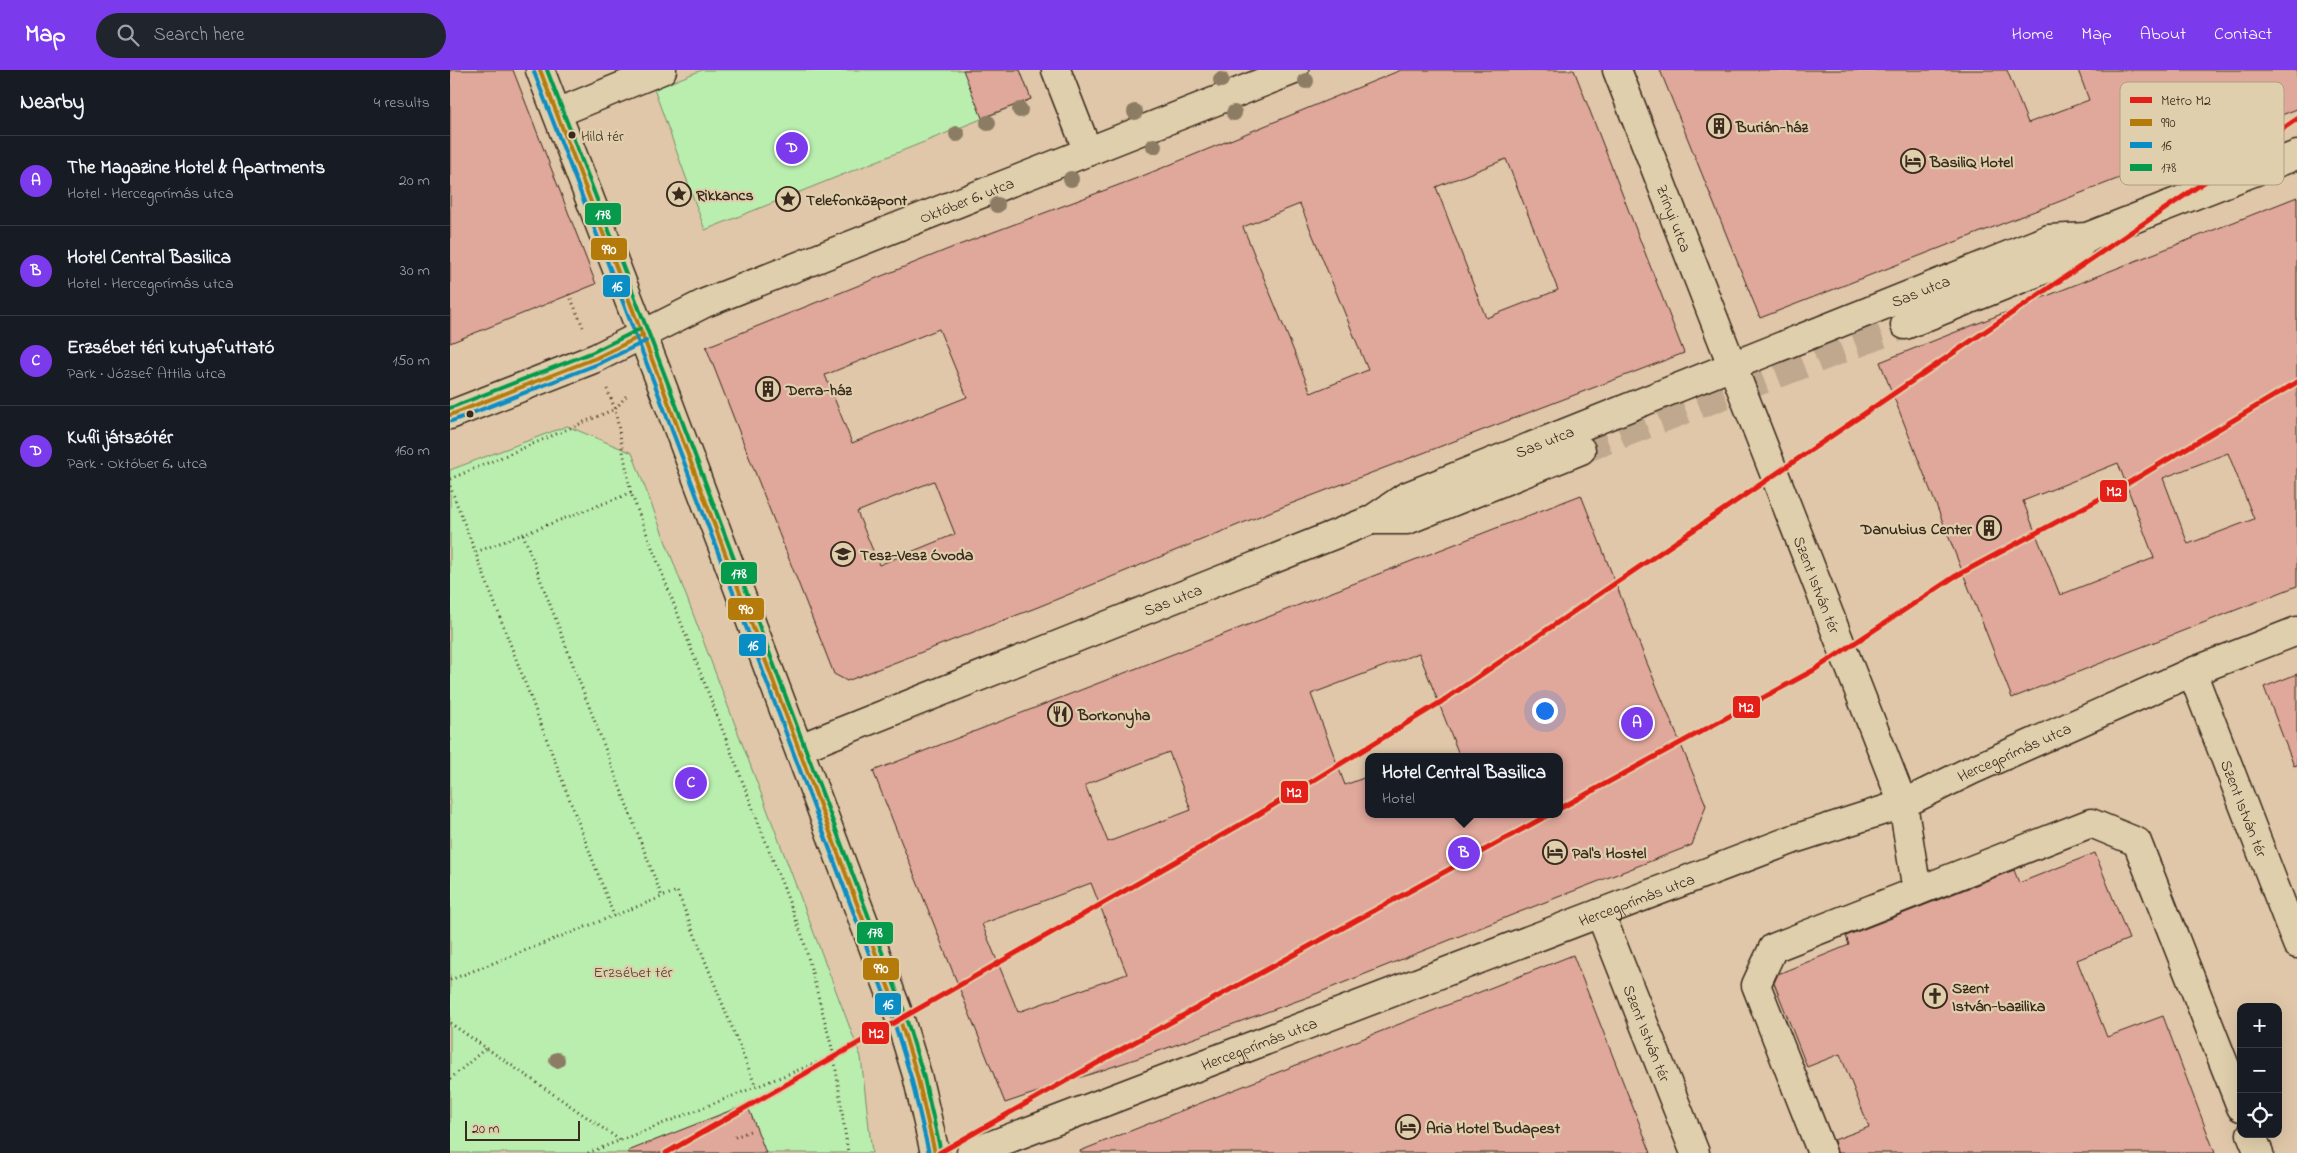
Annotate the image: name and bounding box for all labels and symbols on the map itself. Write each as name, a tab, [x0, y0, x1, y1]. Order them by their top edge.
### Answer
legend	[2120, 82, 2284, 185]
text: Metro M2	[2161, 91, 2211, 112]
building icon: Burián-ház	[1706, 113, 1732, 139]
text: 990	[2161, 113, 2175, 134]
place label: Burián-ház	[1735, 116, 1809, 140]
place label: Hild tér	[581, 126, 624, 148]
pin: D	[776, 129, 808, 167]
marker: Hild tér	[567, 130, 577, 140]
text: 16	[2161, 136, 2172, 157]
hotel icon: BasiliQ Hotel	[1900, 148, 1926, 174]
place label: BasiliQ Hotel	[1929, 151, 2013, 175]
text: 178	[2161, 158, 2176, 179]
street label: Október 6. utca	[916, 172, 1018, 231]
place icon: Rikkancs	[666, 181, 692, 207]
street label: Zrínyi utca	[1649, 181, 1697, 256]
place label: Rikkancs	[695, 184, 754, 208]
place icon: Telefonközpont	[775, 186, 801, 212]
place label: Telefonközpont	[806, 189, 908, 213]
line badge: 178	[584, 202, 622, 226]
text: 178	[595, 205, 611, 226]
line badge: 990	[590, 237, 628, 261]
text: 990	[601, 240, 616, 261]
street label: Sas utca	[1888, 270, 1954, 315]
line badge: 16	[602, 274, 631, 298]
text: 16	[612, 277, 623, 298]
building icon: Derra-ház	[755, 376, 781, 402]
place label: Derra-ház	[785, 379, 853, 403]
unlabelled marker	[465, 409, 475, 419]
street label: Sas utca	[1512, 420, 1578, 466]
line badge: M2	[2099, 479, 2128, 503]
text: M2	[2106, 482, 2122, 503]
building icon: Danubius Center	[1976, 515, 2002, 541]
place label: Danubius Center	[1860, 518, 1973, 542]
street label: Szent István tér	[1786, 533, 1845, 637]
school or university icon: Tesz-Vesz Óvoda	[830, 541, 856, 567]
place label: Tesz-Vesz Óvoda	[860, 544, 974, 568]
line badge: 178	[720, 561, 758, 585]
text: 178	[731, 564, 747, 585]
street label: Sas utca	[1140, 579, 1206, 624]
line badge: 990	[727, 597, 765, 621]
text: 990	[738, 600, 753, 621]
line badge: 16	[738, 633, 767, 657]
text: 16	[748, 636, 759, 657]
line badge: M2	[1732, 695, 1761, 719]
your location	[1532, 698, 1558, 724]
text: M2	[1738, 698, 1754, 719]
restaurant icon: Borkonyha	[1047, 701, 1073, 727]
place label: Borkonyha	[1077, 704, 1151, 729]
pin: A	[1621, 704, 1653, 742]
street label: Hercegprímás utca	[1954, 717, 2075, 789]
street label: Szent István tér	[2213, 757, 2272, 861]
pin: C	[675, 764, 707, 802]
line badge: M2	[1280, 780, 1309, 804]
text: M2	[1286, 783, 1302, 804]
pin: B	[1448, 834, 1480, 872]
hotel icon: Pal's Hostel	[1542, 839, 1568, 865]
place label: Pal's Hostel	[1572, 842, 1647, 866]
street label: Hercegprímás utca	[1575, 868, 1698, 934]
line badge: 178	[856, 921, 894, 945]
text: 178	[867, 923, 883, 944]
line badge: 990	[862, 957, 900, 981]
text: 990	[873, 959, 888, 980]
park label: Erzsébet tér	[593, 961, 673, 985]
place label: Szent István-bazilika	[1952, 977, 2046, 1019]
street label: Szent István tér	[1616, 982, 1676, 1086]
church icon: Szent István-bazilika	[1922, 983, 1948, 1009]
line badge: 16	[874, 992, 902, 1016]
text: 16	[883, 995, 894, 1016]
street label: Hercegprímás utca	[1198, 1012, 1321, 1078]
line badge: M2	[861, 1021, 890, 1045]
text: M2	[868, 1024, 884, 1045]
hotel icon: Aria Hotel Budapest	[1395, 1114, 1421, 1140]
place label: Aria Hotel Budapest	[1426, 1117, 1561, 1141]
scale bar	[465, 1118, 580, 1141]

